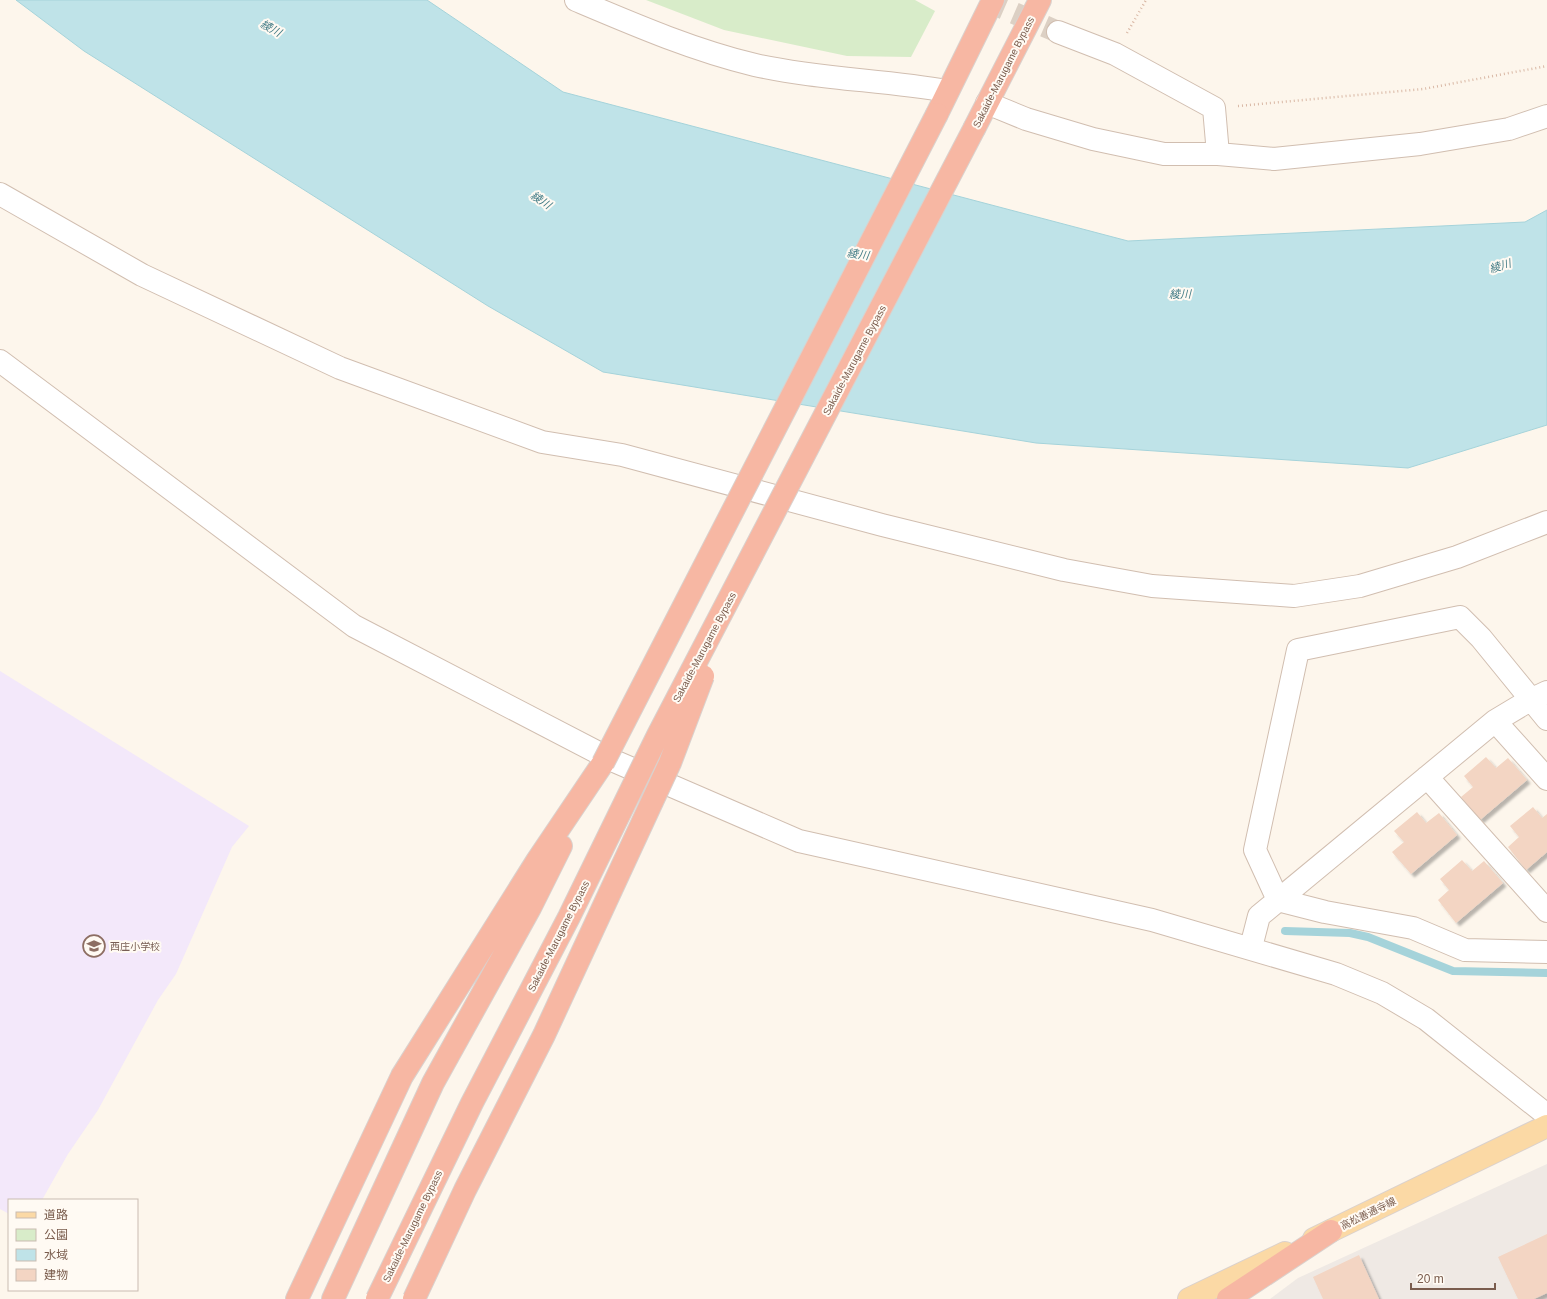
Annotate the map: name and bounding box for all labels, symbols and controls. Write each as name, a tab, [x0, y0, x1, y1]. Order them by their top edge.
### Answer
street label: Sakaide-Marugame Bypass	[971, 15, 1036, 129]
water label: 綾川	[258, 17, 284, 39]
water label: 綾川	[529, 189, 554, 212]
water label: 綾川	[846, 247, 871, 262]
water label: 綾川	[1488, 257, 1513, 275]
water label: 綾川	[1169, 288, 1192, 300]
street label: Sakaide-Marugame Bypass	[821, 303, 888, 417]
street label: Sakaide-Marugame Bypass	[671, 590, 738, 704]
street label: Sakaide-Marugame Bypass	[526, 879, 591, 993]
school or university icon: 西庄小学校	[81, 933, 107, 959]
place label: 西庄小学校	[110, 941, 160, 952]
street label: Sakaide-Marugame Bypass	[381, 1169, 444, 1284]
street label: 高松善通寺線	[1339, 1195, 1398, 1232]
legend	[8, 1199, 138, 1291]
text: 道路	[44, 1208, 68, 1222]
text: 公園	[44, 1228, 68, 1242]
text: 水域	[44, 1248, 68, 1262]
scale bar	[1411, 1265, 1495, 1291]
text: 建物	[44, 1268, 68, 1282]
text: 20 m	[1417, 1272, 1444, 1286]

